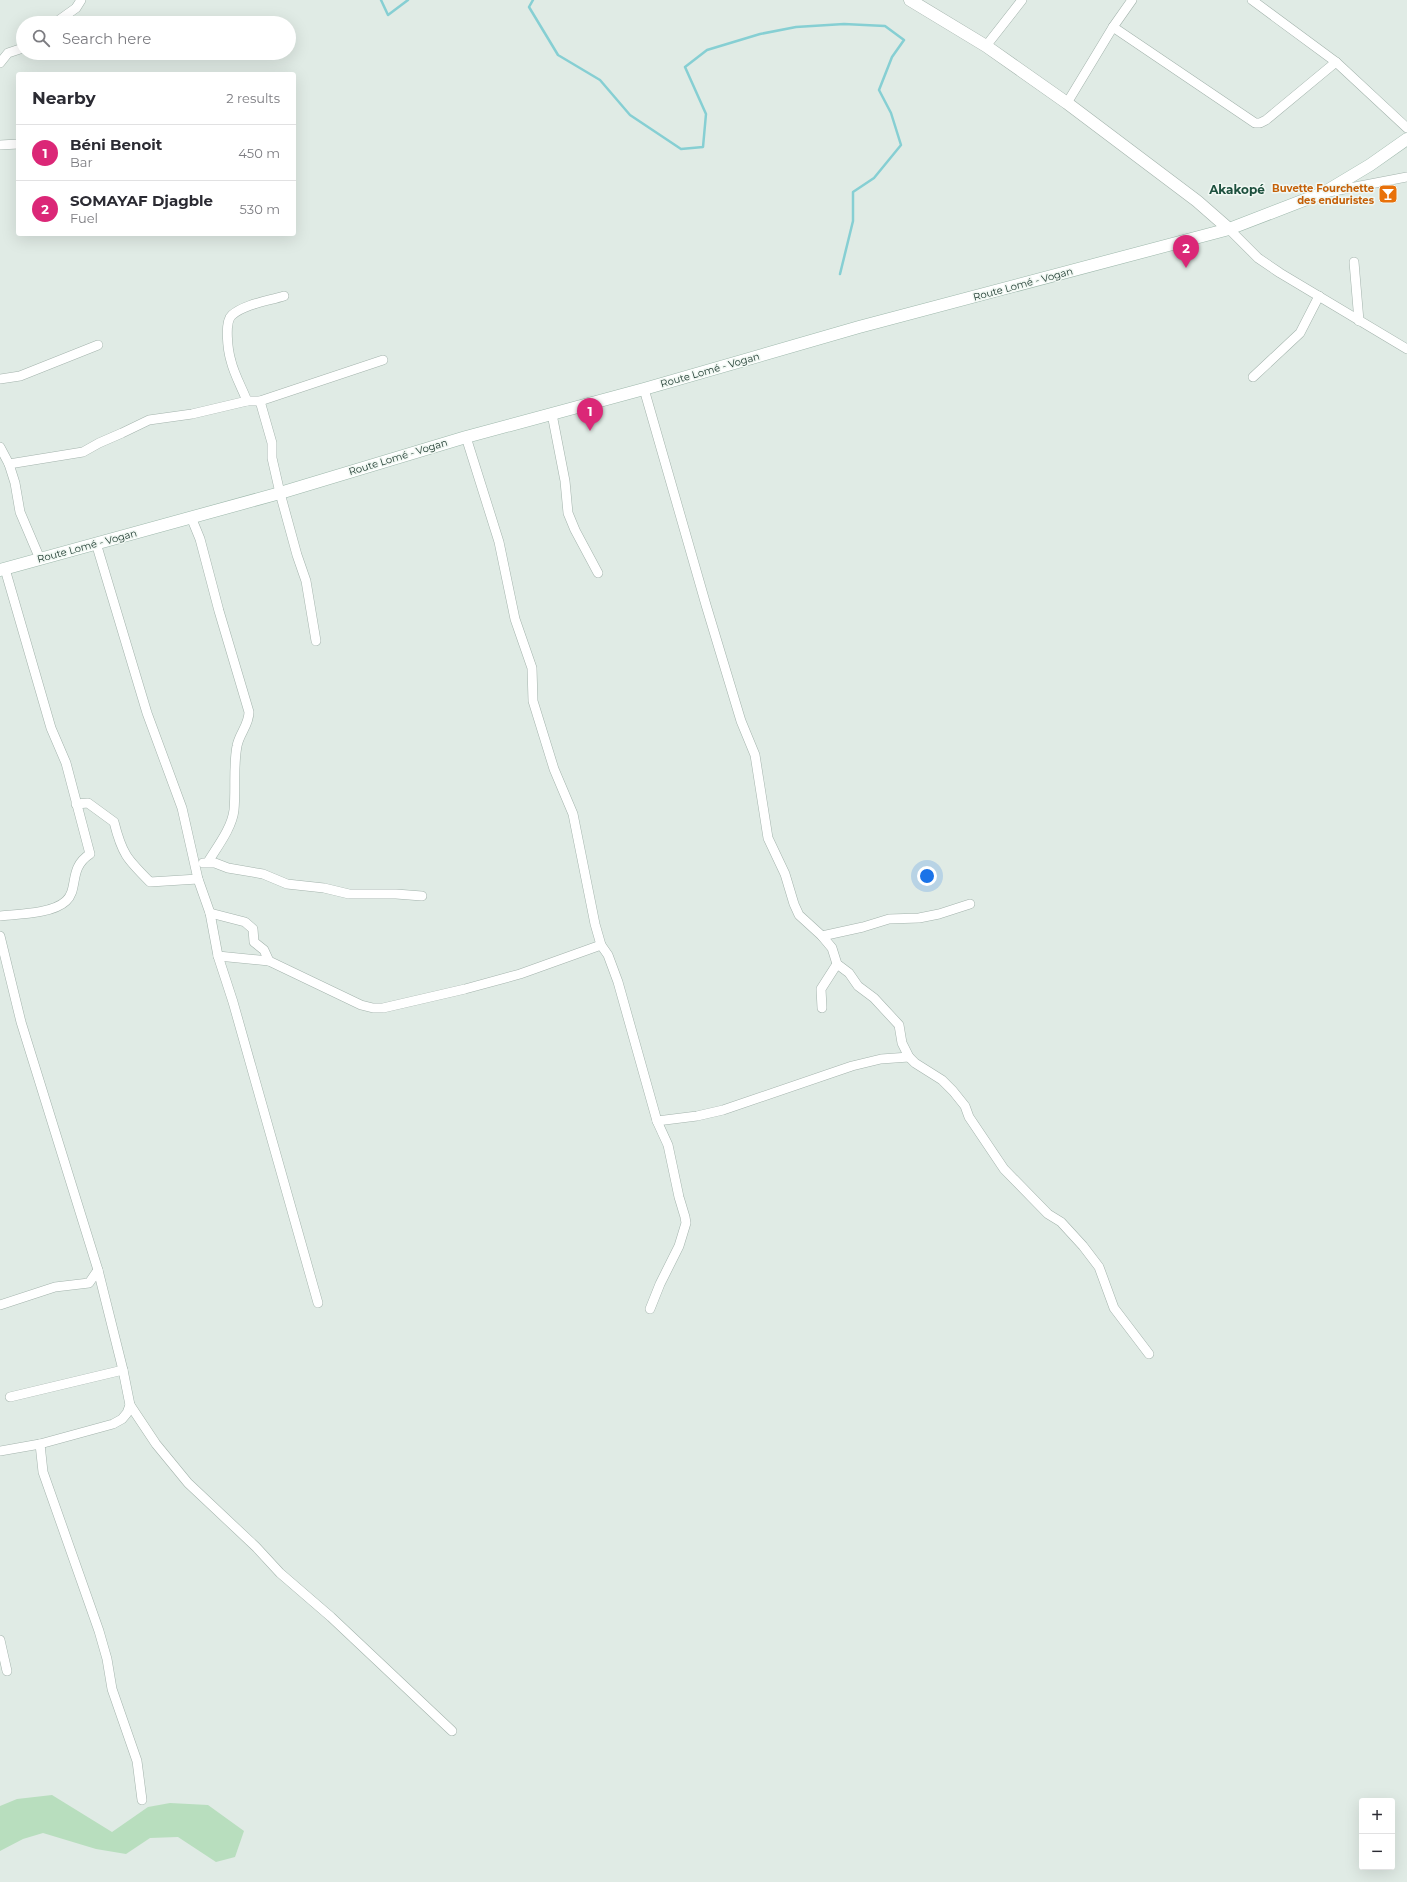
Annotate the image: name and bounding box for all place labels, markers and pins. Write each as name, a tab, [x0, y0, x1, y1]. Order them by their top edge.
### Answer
place label: Buvette Fourchette des enduristes	[1272, 182, 1375, 207]
bar icon: Buvette Fourchette des enduristes	[1377, 183, 1399, 205]
pin: 2	[1173, 235, 1199, 268]
pin: 1	[577, 398, 603, 431]

